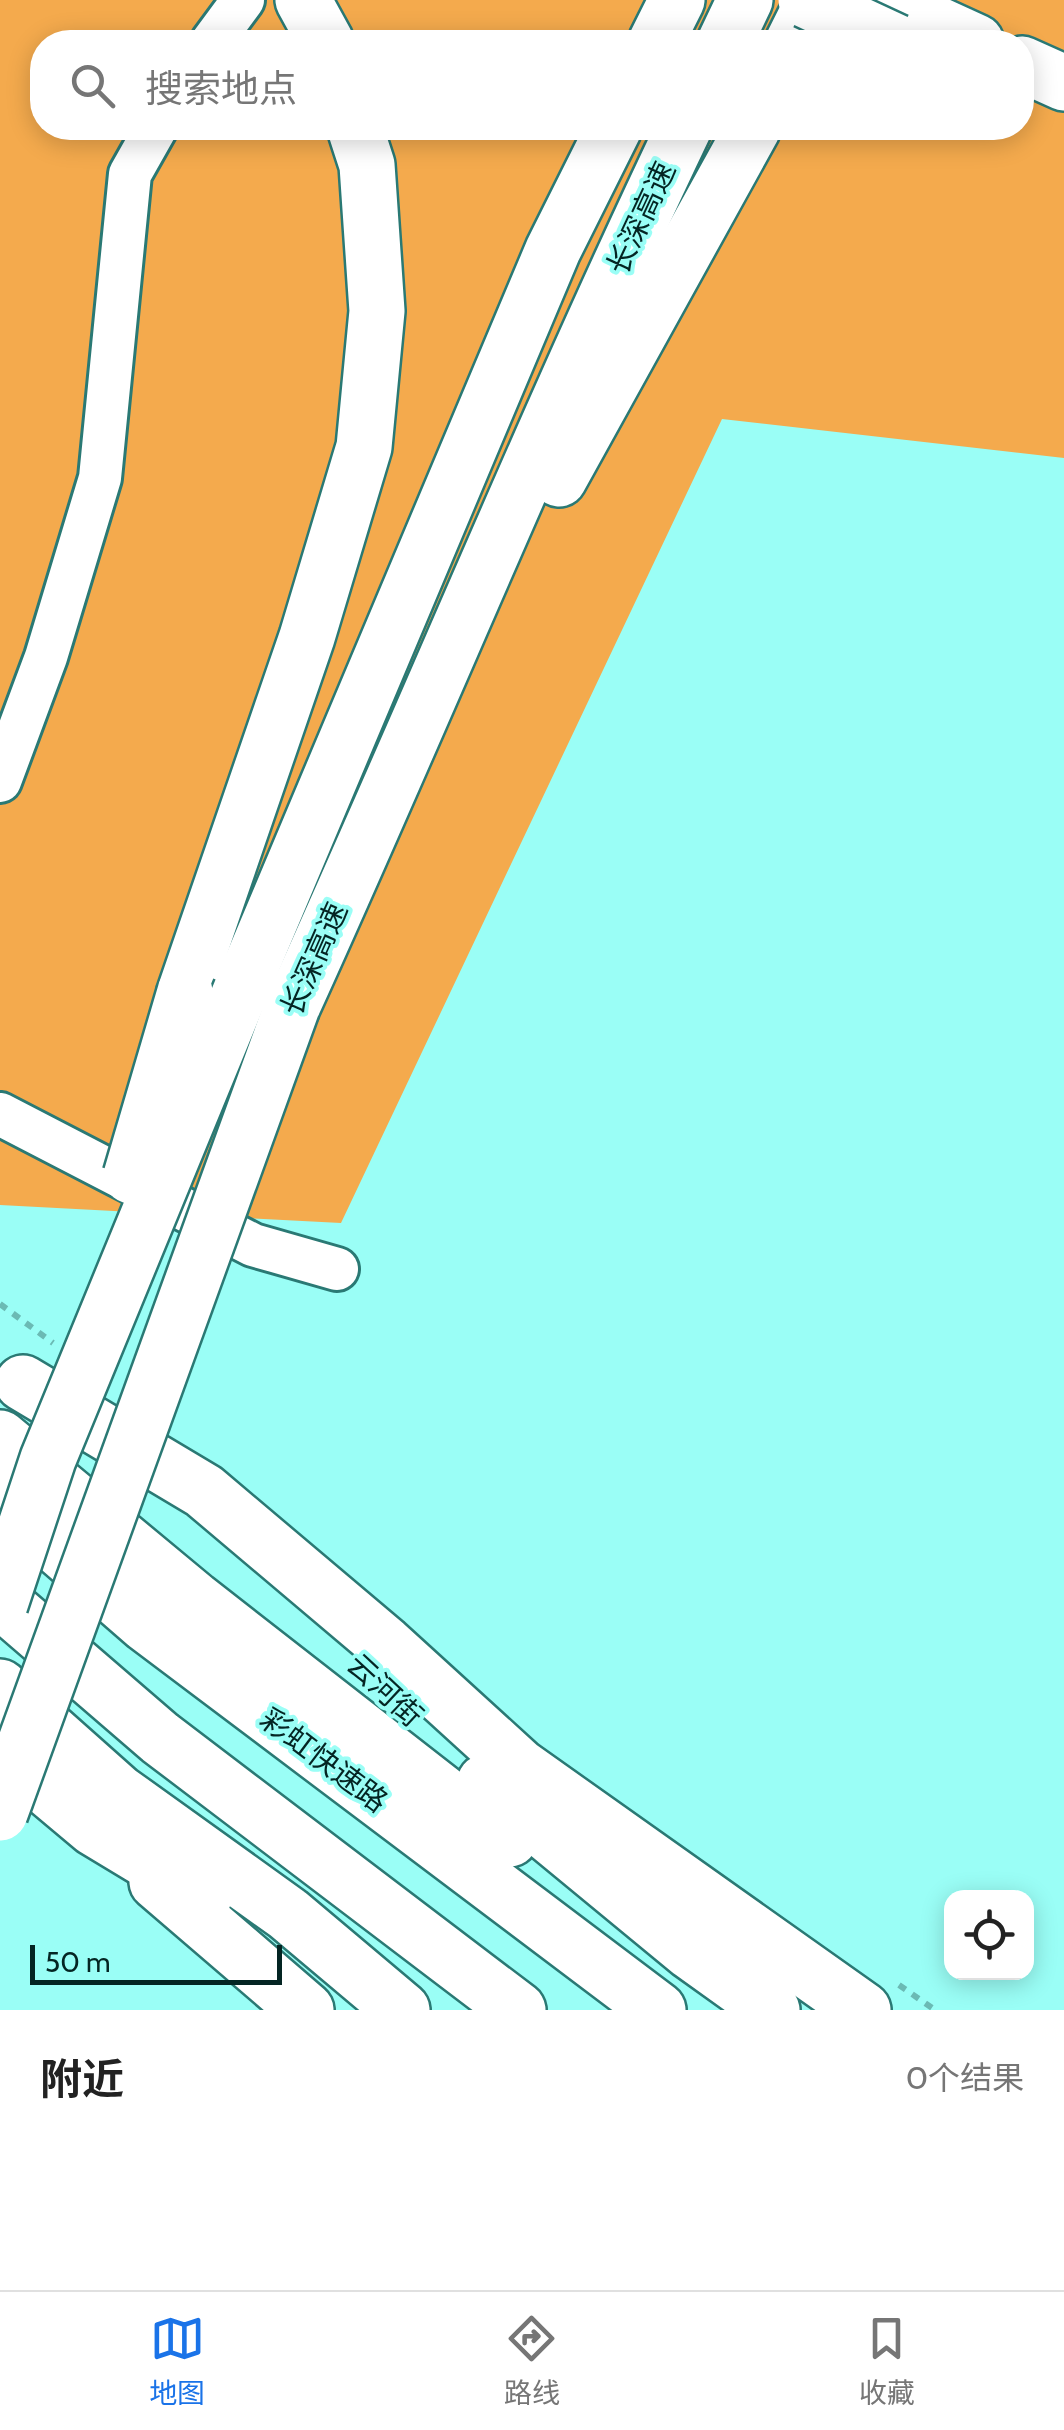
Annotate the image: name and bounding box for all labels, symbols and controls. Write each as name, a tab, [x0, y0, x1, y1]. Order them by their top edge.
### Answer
search box	[30, 30, 1034, 140]
icon: search	[65, 58, 120, 113]
text: 搜索地点	[145, 65, 297, 112]
street label: 长深高速	[599, 156, 683, 280]
street label: 长深高速	[273, 897, 355, 1021]
street label: 云河街	[339, 1646, 431, 1734]
street label: 彩虹快速路	[253, 1700, 395, 1820]
map controls	[944, 1890, 1034, 1980]
button: locate	[944, 1890, 1034, 1980]
scale bar	[30, 1940, 282, 1984]
text: 50 m	[45, 1945, 111, 1979]
text: 附近	[40, 2053, 124, 2105]
text: 0个结果	[906, 2058, 1024, 2097]
tab: 地图	[149, 2311, 205, 2411]
tab: 路线	[504, 2311, 560, 2411]
tab: 收藏	[859, 2311, 915, 2411]

